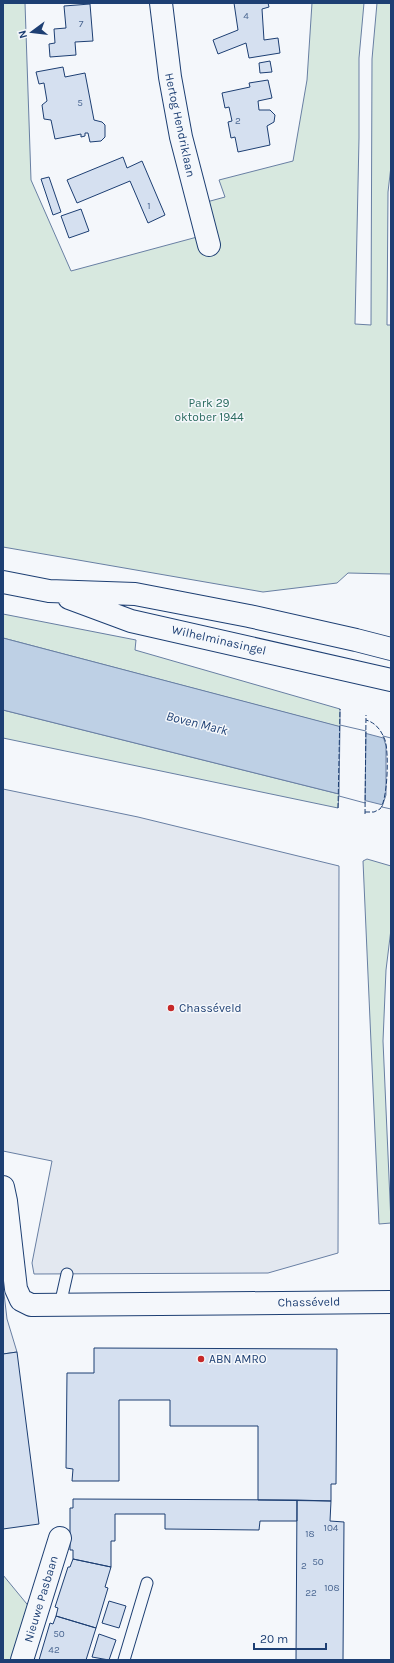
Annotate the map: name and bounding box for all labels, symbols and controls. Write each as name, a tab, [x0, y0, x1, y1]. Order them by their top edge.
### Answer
house number: 4	[243, 10, 249, 22]
north arrow	[12, 12, 52, 52]
house number: 7	[79, 18, 84, 30]
text: N	[16, 29, 30, 40]
street label: Hertog Hendriklaan	[162, 72, 198, 178]
house number: 5	[77, 97, 83, 109]
house number: 2	[235, 115, 241, 127]
house number: 1	[147, 200, 151, 212]
park label: Park 29 oktober 1944	[174, 396, 244, 424]
street label: Wilhelminasingel	[170, 622, 268, 658]
water label: Boven Mark	[165, 708, 230, 738]
place label: Chasséveld	[179, 1001, 242, 1015]
marker: Chasséveld	[166, 1003, 176, 1013]
street label: Chasséveld	[278, 1294, 340, 1310]
place label: ABN AMRO	[209, 1352, 267, 1366]
marker: ABN AMRO	[196, 1354, 206, 1364]
house number: 104	[324, 1522, 339, 1534]
house number: 18	[305, 1528, 315, 1540]
street label: Nieuwe Pasbaan	[21, 1554, 61, 1644]
house number: 50	[312, 1556, 324, 1568]
house number: 2	[301, 1560, 307, 1572]
house number: 108	[324, 1582, 340, 1594]
house number: 22	[305, 1587, 317, 1599]
scale bar	[254, 1625, 326, 1651]
house number: 50	[53, 1628, 65, 1640]
text: 20 m	[260, 1632, 288, 1646]
house number: 42	[48, 1644, 60, 1656]

